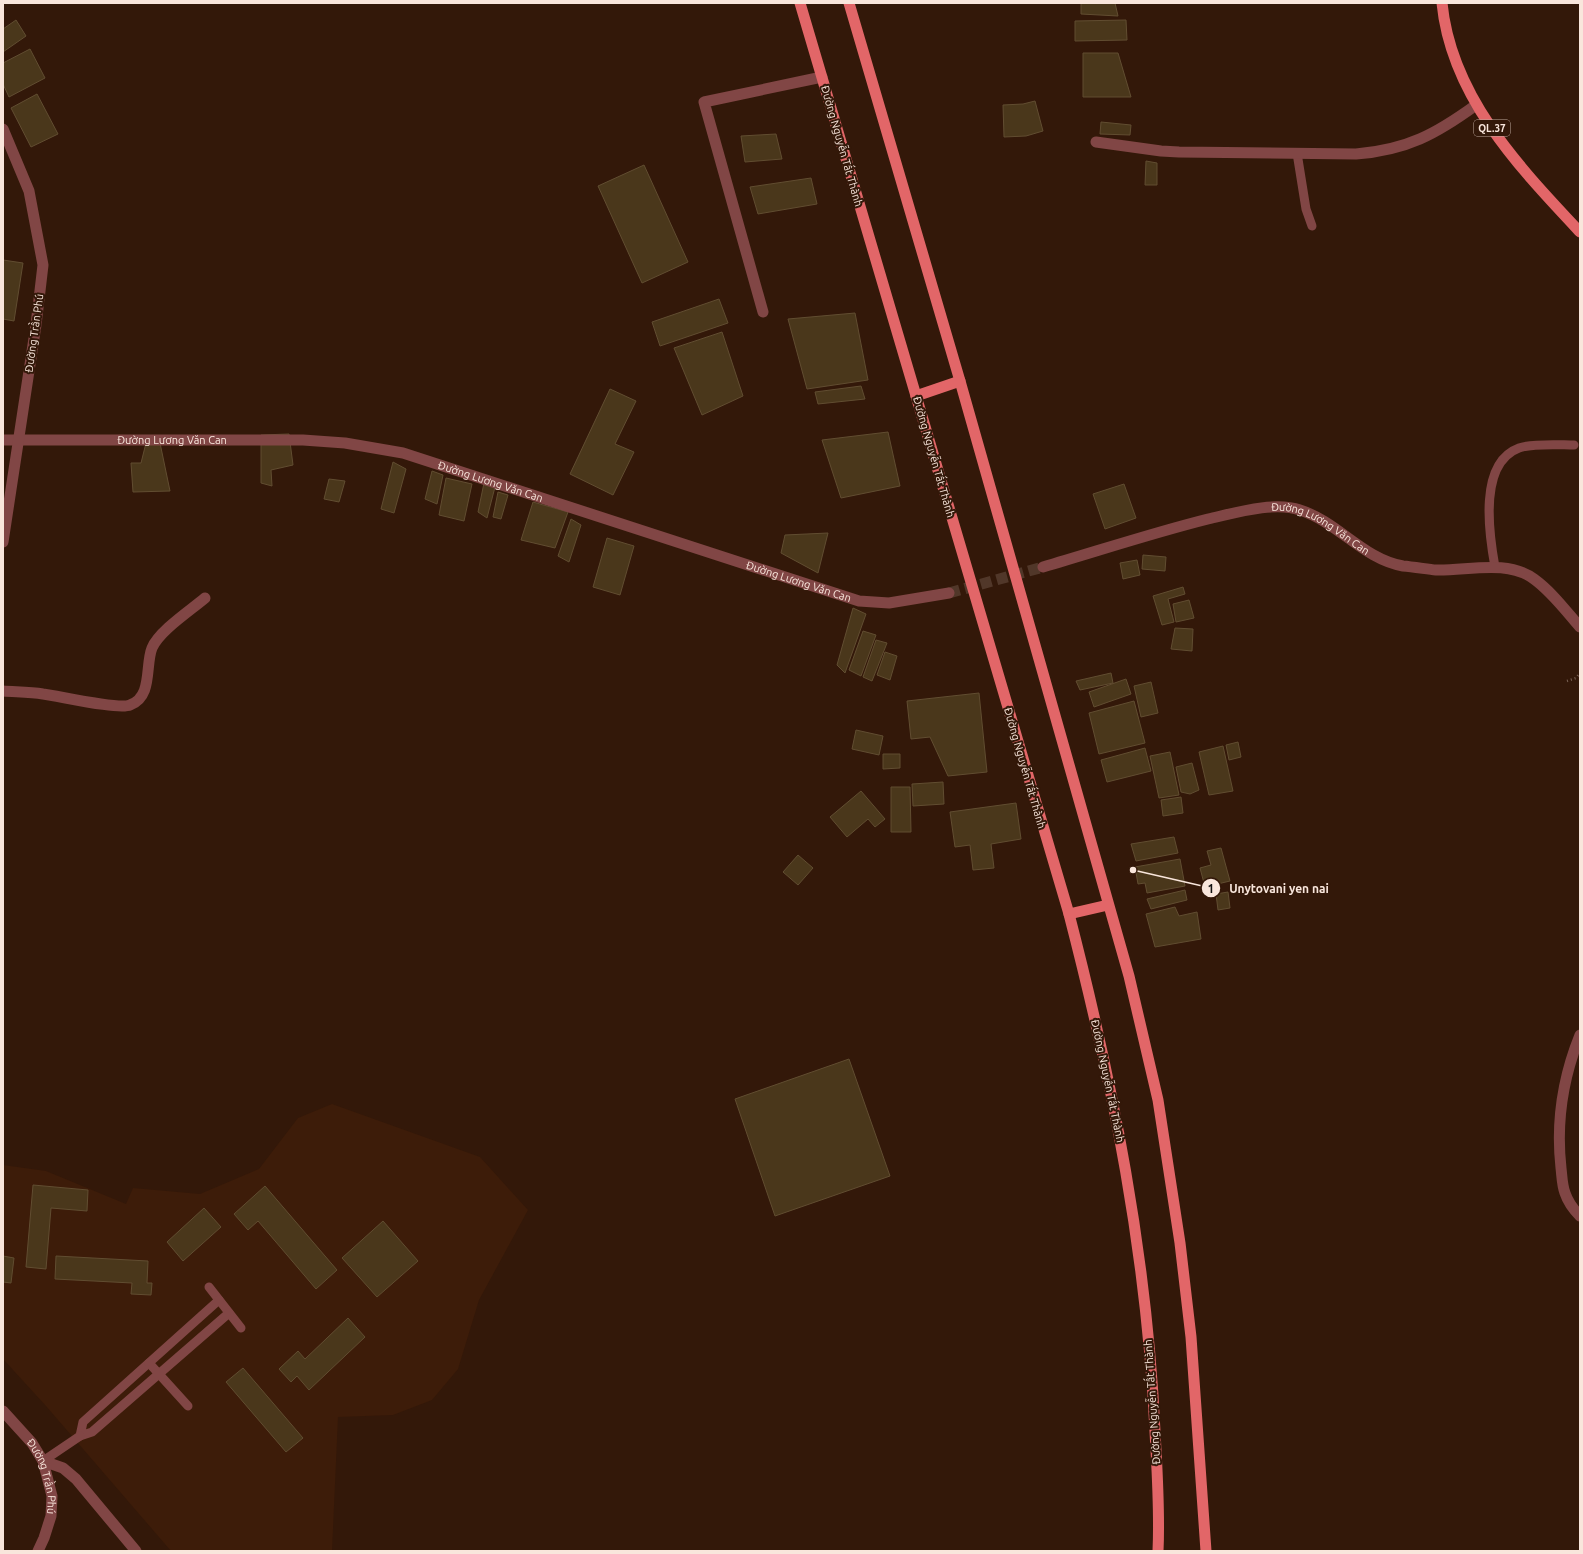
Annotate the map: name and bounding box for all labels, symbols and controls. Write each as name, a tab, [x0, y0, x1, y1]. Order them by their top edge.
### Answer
street label: Đường Nguyễn Tất Thành	[819, 84, 867, 208]
road number: QL.37	[1474, 120, 1510, 136]
street label: Đường Trần Phú	[21, 293, 45, 373]
street label: Đường Nguyễn Tất Thành	[911, 395, 959, 519]
street label: Đường Lương Văn Can	[117, 434, 227, 446]
street label: Đường Lương Văn Can	[437, 459, 545, 504]
street label: Đường Lương Văn Can	[1271, 501, 1372, 557]
street label: Đường Lương Văn Can	[745, 559, 853, 604]
street label: Đường Nguyễn Tất Thành	[1002, 706, 1050, 830]
callout: Unytovani yen nai	[1201, 876, 1336, 900]
text: 1	[1208, 882, 1214, 895]
text: Unytovani yen nai	[1229, 882, 1329, 895]
street label: Đường Nguyễn Tất Thành	[1089, 1018, 1129, 1144]
street label: Đường Nguyễn Tất Thành	[1140, 1339, 1162, 1465]
street label: Đường Trần Phú	[25, 1436, 58, 1515]

